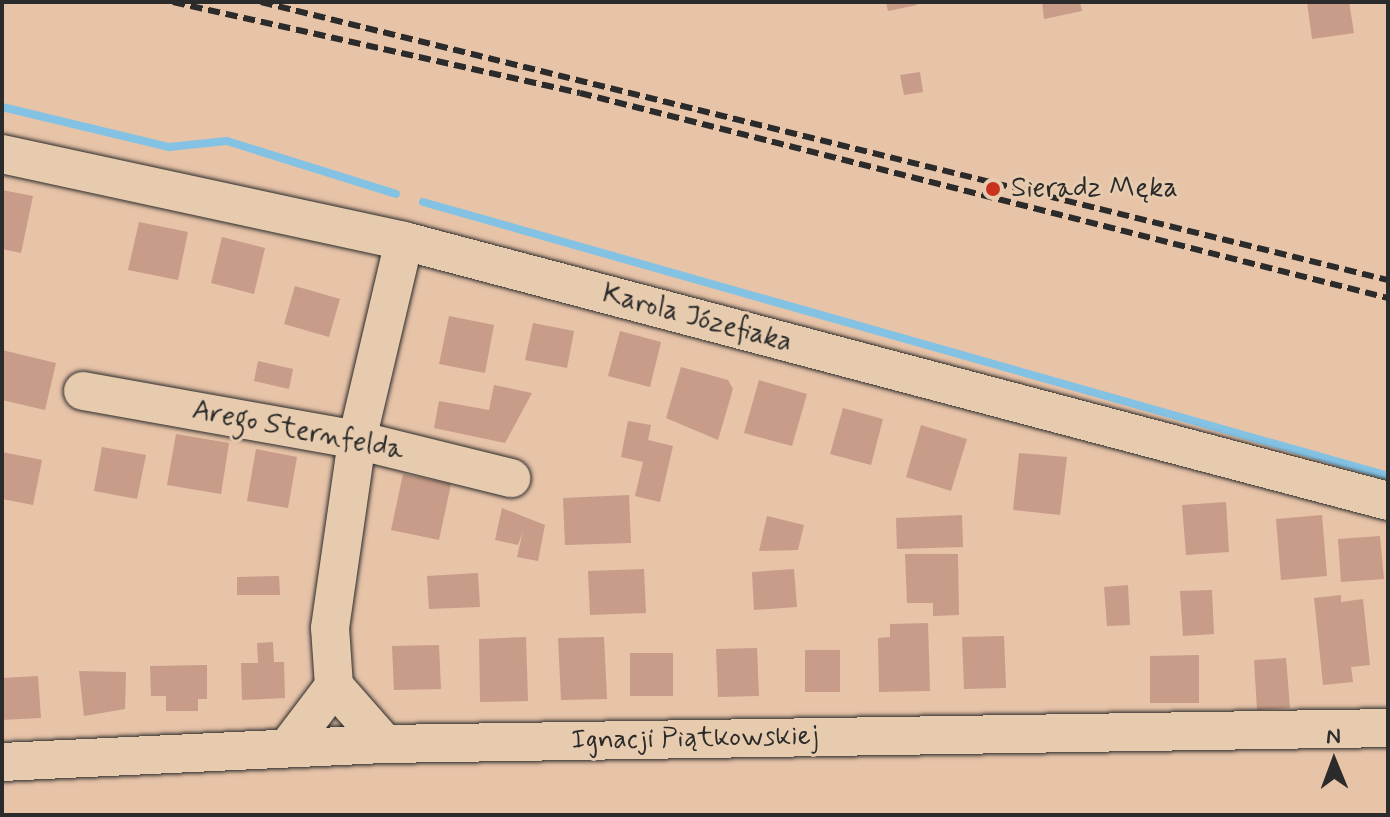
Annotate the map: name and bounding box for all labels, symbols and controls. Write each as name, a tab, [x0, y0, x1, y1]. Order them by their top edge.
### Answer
place label: Sieradz Męka	[1011, 172, 1176, 206]
marker: Sieradz Męka	[982, 178, 1004, 200]
street label: Karola Józefiaka	[597, 277, 797, 361]
street label: Arego Sternfelda	[197, 395, 399, 467]
street label: Ignacji Piątkowskiej	[571, 720, 819, 758]
north arrow	[1294, 721, 1374, 801]
text: N	[1326, 723, 1341, 751]

